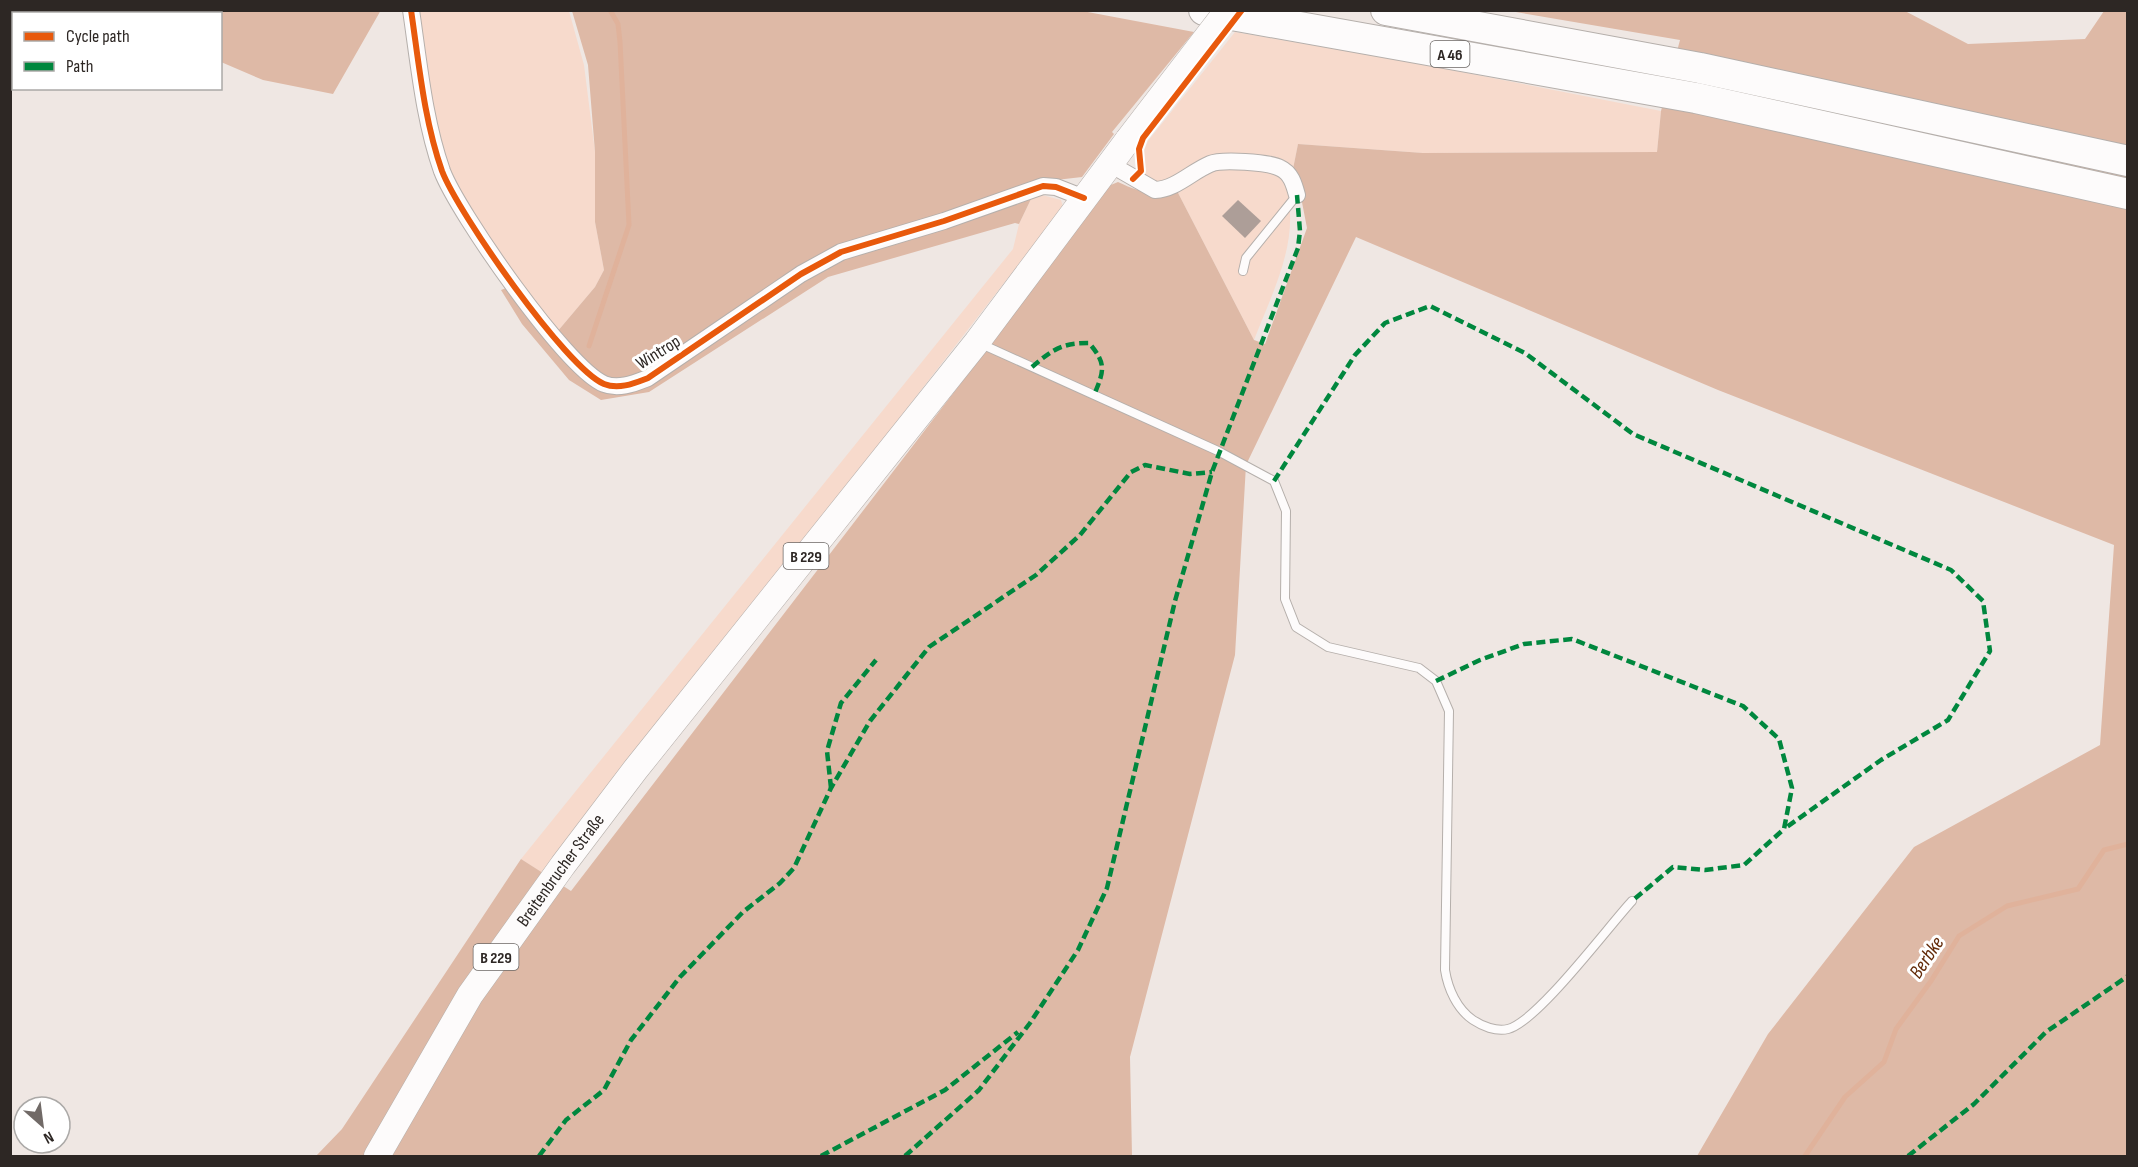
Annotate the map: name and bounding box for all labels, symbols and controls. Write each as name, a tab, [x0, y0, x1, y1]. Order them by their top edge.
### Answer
legend	[12, 12, 222, 90]
text: Cycle path	[66, 26, 130, 47]
road number: A 46	[1430, 41, 1470, 67]
text: Path	[66, 56, 94, 77]
street label: Wintrop	[632, 331, 684, 374]
road number: B 229	[784, 543, 828, 569]
street label: Breitenbrucher Straße	[512, 810, 609, 931]
water label: Berbke	[1904, 932, 1950, 983]
road number: B 229	[474, 944, 518, 970]
north arrow	[12, 1095, 72, 1155]
text: N	[40, 1127, 57, 1147]

